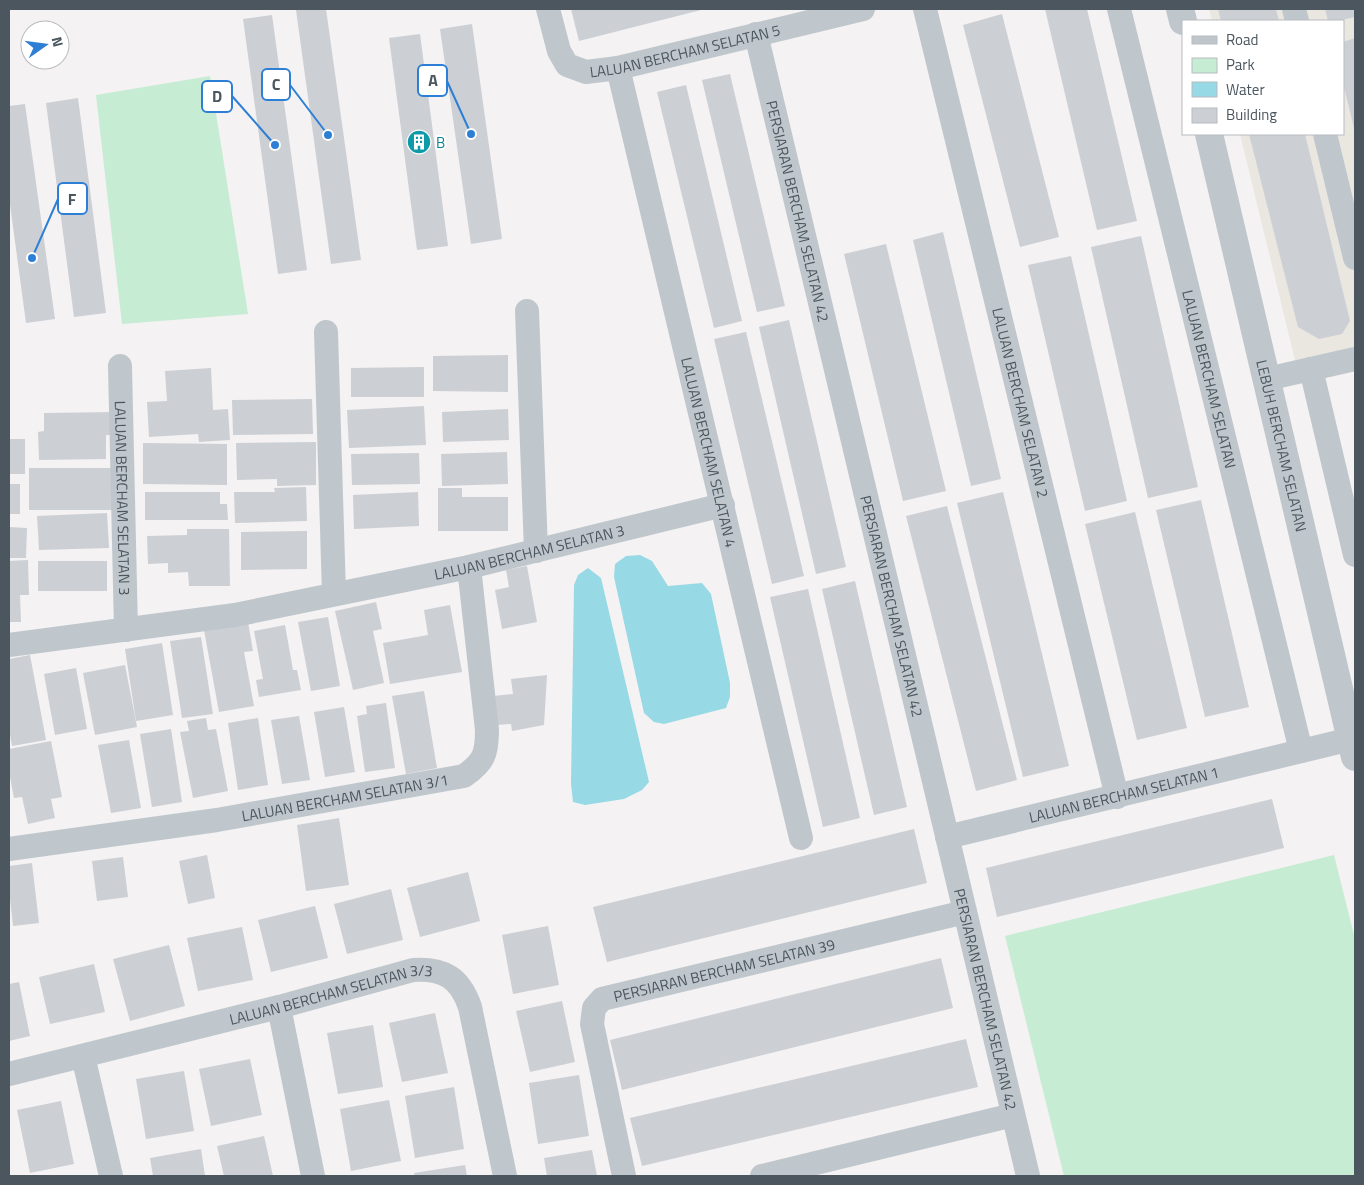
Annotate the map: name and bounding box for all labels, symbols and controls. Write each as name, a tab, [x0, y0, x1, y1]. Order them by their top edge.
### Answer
street label: LALUAN BERCHAM SELATAN 5	[588, 18, 783, 83]
north arrow	[20, 20, 70, 70]
legend	[1182, 20, 1344, 135]
text: Road	[1226, 28, 1258, 51]
text: N	[47, 34, 69, 49]
text: Park	[1226, 53, 1255, 76]
callout: A	[418, 65, 447, 96]
text: A	[428, 68, 438, 92]
callout: C	[262, 69, 290, 100]
text: C	[272, 72, 281, 96]
text: Water	[1226, 78, 1265, 101]
callout: D	[202, 81, 232, 112]
text: D	[212, 84, 222, 108]
street label: PERSIARAN BERCHAM SELATAN 42	[761, 98, 836, 324]
text: Building	[1226, 103, 1277, 126]
building icon: B	[406, 129, 432, 155]
place label: B	[436, 131, 445, 154]
callout: F	[58, 183, 87, 214]
text: F	[68, 187, 77, 211]
street label: LALUAN BERCHAM SELATAN	[1177, 287, 1243, 471]
street label: LALUAN BERCHAM SELATAN 2	[987, 305, 1055, 500]
street label: LALUAN BERCHAM SELATAN 4	[676, 355, 743, 550]
street label: LEBUH BERCHAM SELATAN	[1251, 357, 1313, 534]
street label: LALUAN BERCHAM SELATAN 3	[109, 400, 137, 596]
street label: PERSIARAN BERCHAM SELATAN 42	[855, 493, 930, 719]
street label: LALUAN BERCHAM SELATAN 3	[432, 518, 627, 585]
street label: LALUAN BERCHAM SELATAN 1	[1026, 760, 1221, 828]
street label: LALUAN BERCHAM SELATAN 3/1	[240, 768, 450, 827]
street label: PERSIARAN BERCHAM SELATAN 42	[948, 886, 1023, 1112]
street label: PERSIARAN BERCHAM SELATAN 39	[611, 932, 837, 1007]
street label: LALUAN BERCHAM SELATAN 3/3	[227, 958, 434, 1030]

